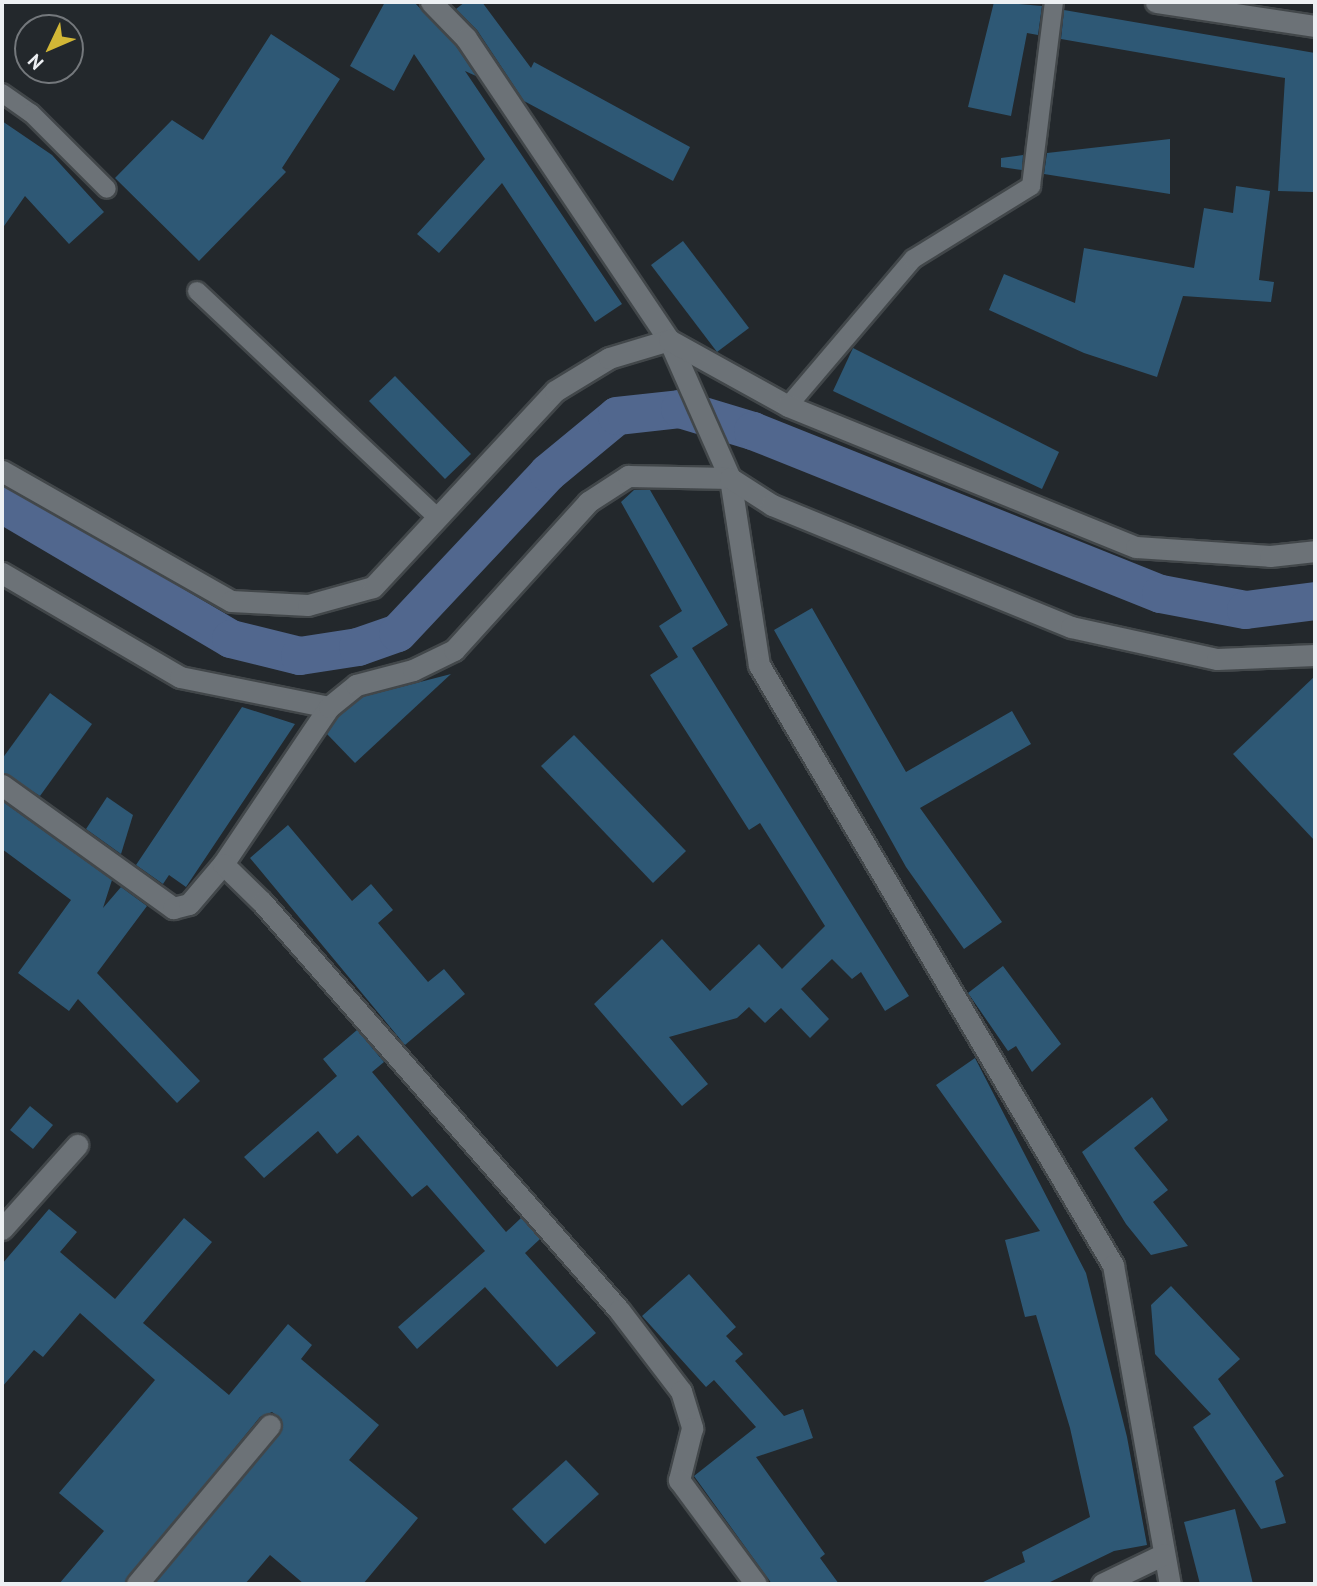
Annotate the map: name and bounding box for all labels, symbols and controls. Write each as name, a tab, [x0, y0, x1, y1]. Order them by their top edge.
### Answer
north arrow	[14, 14, 84, 84]
text: N	[22, 49, 48, 75]

